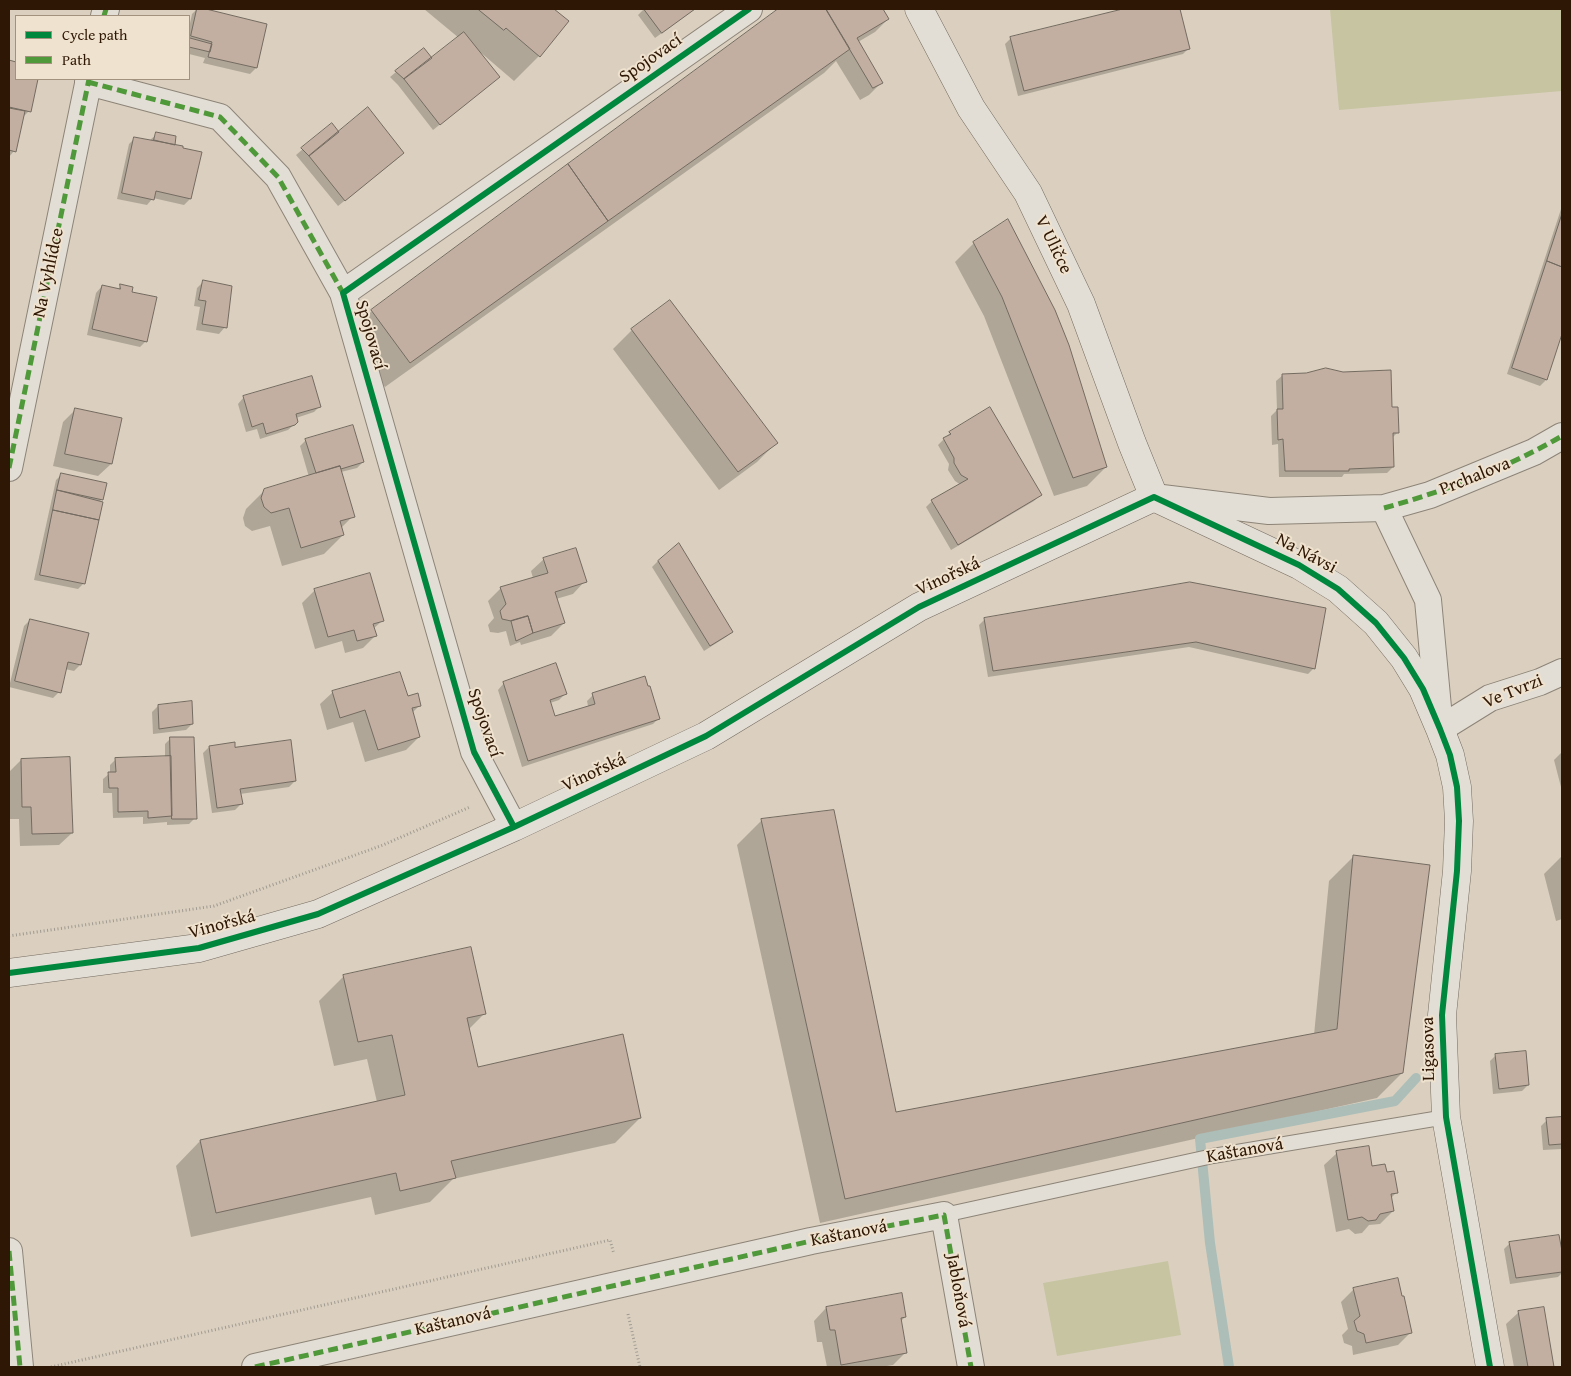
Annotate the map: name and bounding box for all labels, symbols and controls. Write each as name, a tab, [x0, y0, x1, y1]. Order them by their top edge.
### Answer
legend	[15, 15, 190, 80]
text: Cycle path	[62, 24, 128, 45]
street label: Spojovací	[616, 30, 686, 88]
text: Path	[62, 49, 91, 70]
street label: V Uličce	[1030, 212, 1076, 278]
street label: Na Vyhlídce	[29, 226, 69, 320]
street label: Spojovací	[350, 298, 390, 372]
street label: Prchalova	[1437, 453, 1513, 501]
street label: Na Návsi	[1272, 529, 1340, 579]
street label: Vinořská	[912, 553, 984, 601]
street label: Ve Tvrzi	[1480, 670, 1546, 714]
street label: Spojovací	[462, 686, 506, 760]
street label: Vinořská	[558, 749, 630, 797]
street label: Vinořská	[186, 906, 258, 944]
street label: Ligasova	[1418, 1017, 1440, 1081]
street label: Kaštanová	[1205, 1134, 1285, 1168]
street label: Kaštanová	[809, 1216, 889, 1252]
street label: Jabloňová	[941, 1253, 975, 1329]
street label: Kaštanová	[413, 1303, 493, 1341]

